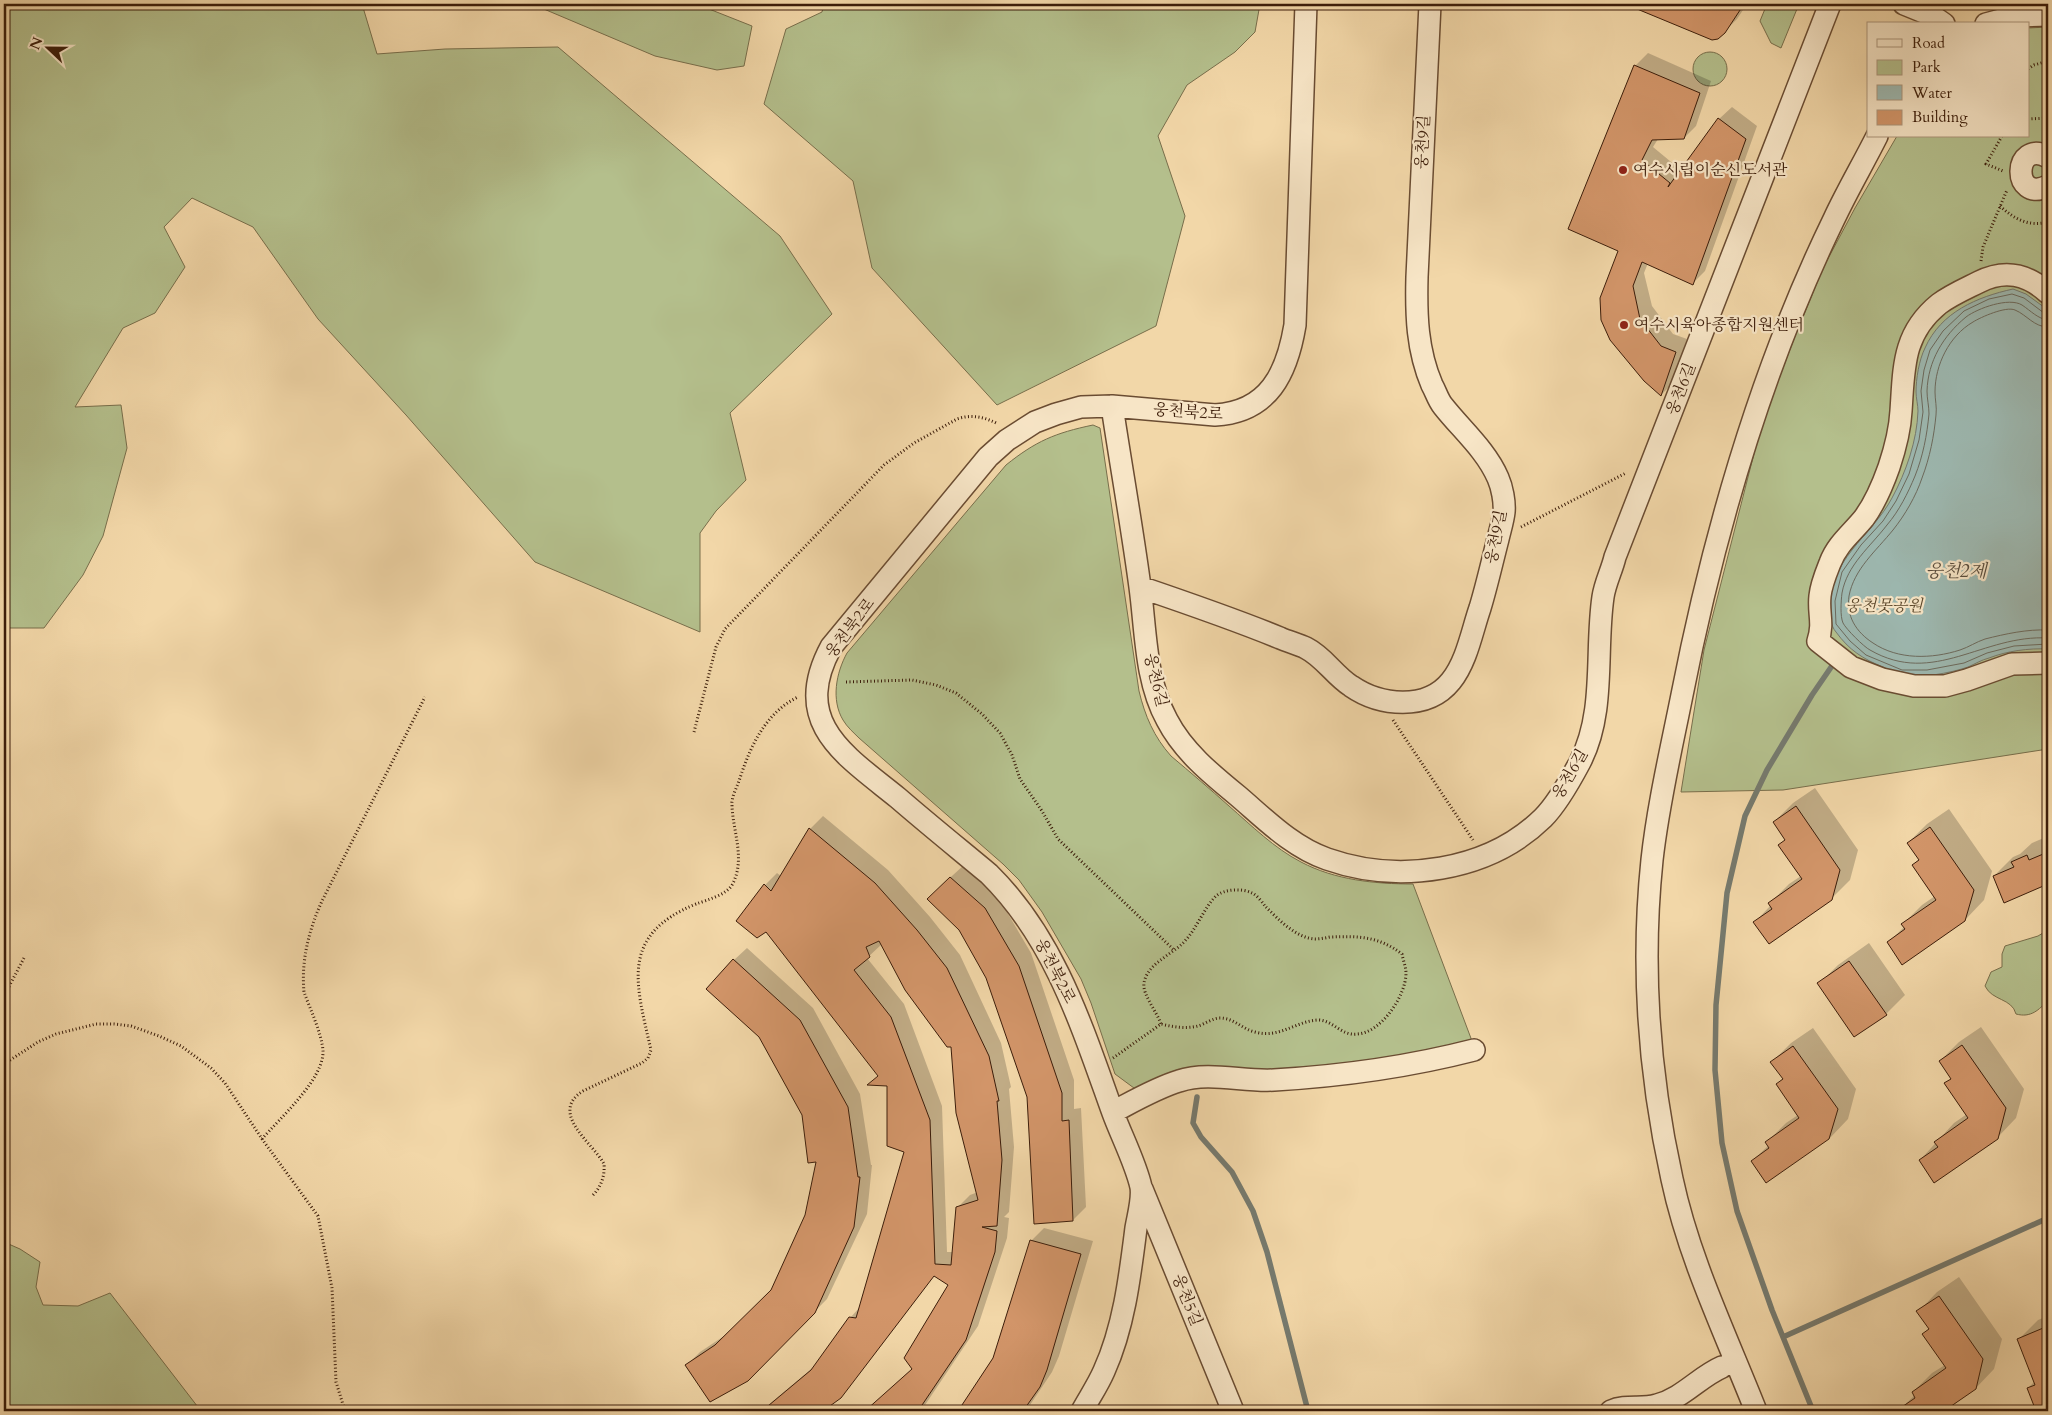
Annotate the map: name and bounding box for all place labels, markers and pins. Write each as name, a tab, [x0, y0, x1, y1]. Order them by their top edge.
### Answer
place label: 여수시립이순신도서관	[1633, 159, 1788, 181]
marker: 여수시립이순신도서관	[1617, 164, 1629, 176]
place label: 여수시육아종합지원센터	[1634, 314, 1804, 336]
marker: 여수시육아종합지원센터	[1618, 319, 1630, 331]

